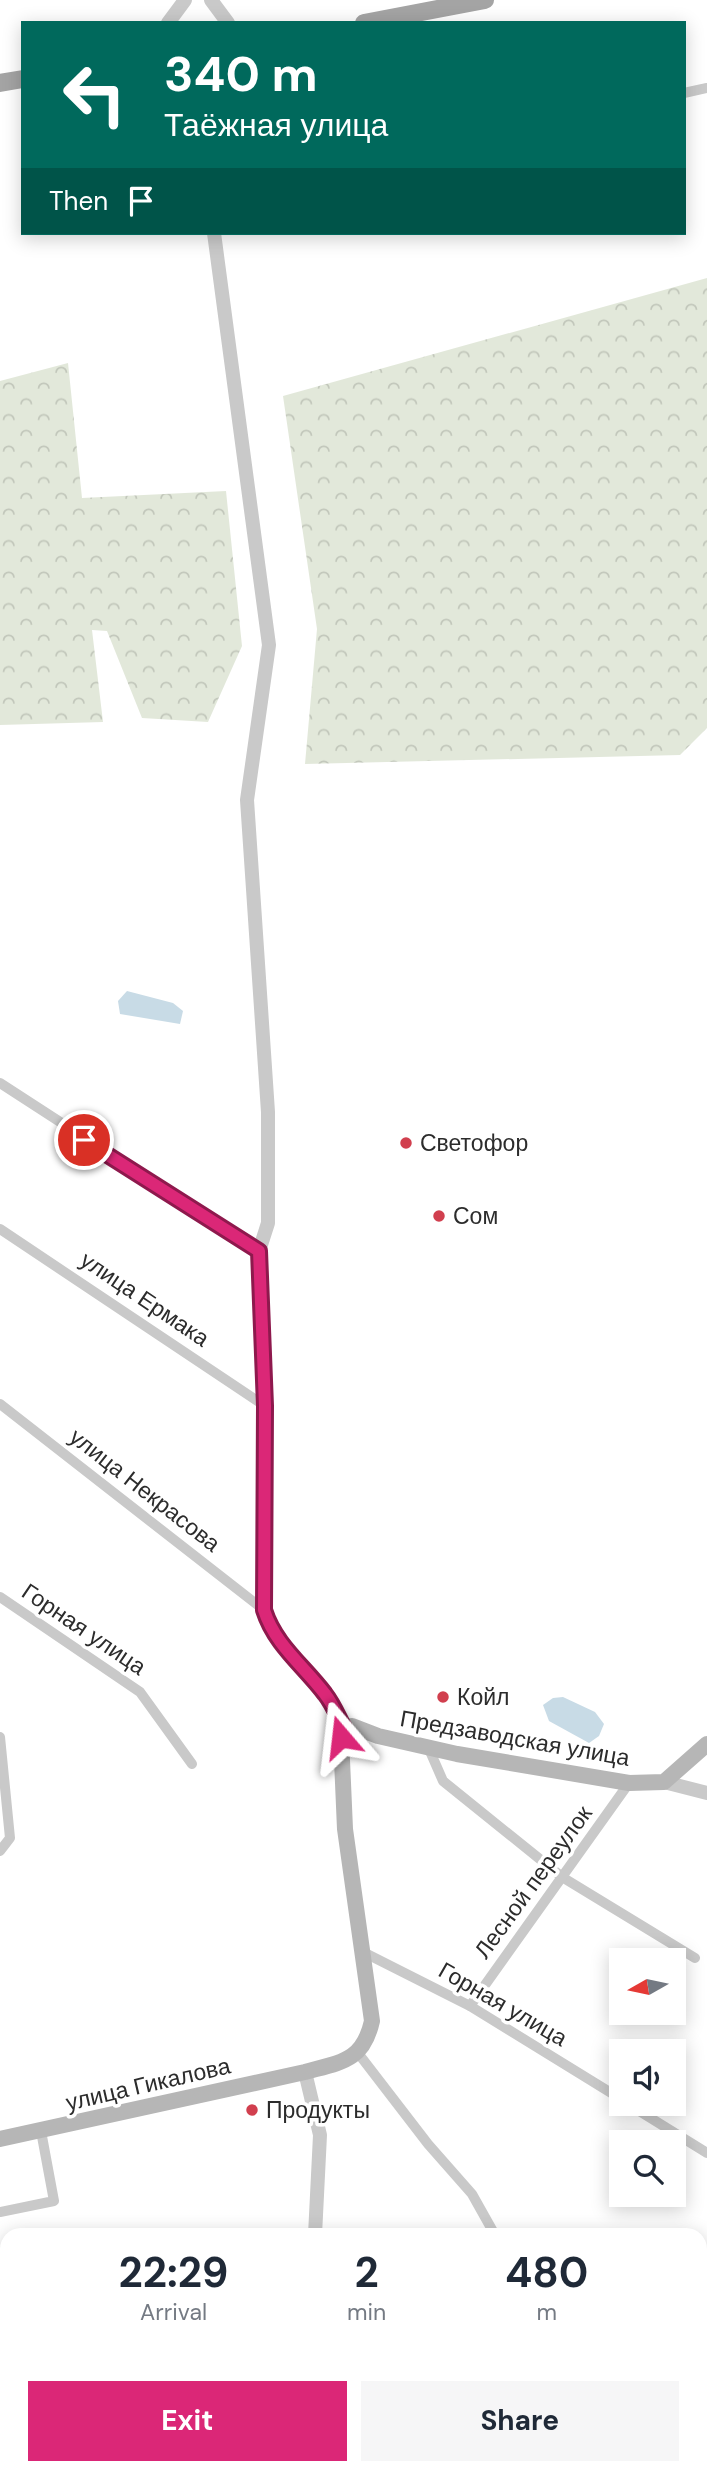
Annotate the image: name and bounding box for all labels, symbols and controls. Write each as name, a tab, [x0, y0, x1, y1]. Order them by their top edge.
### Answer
text: 340 m	[164, 42, 318, 106]
icon: left	[49, 49, 140, 140]
text: Таёжная улица	[164, 104, 388, 146]
icon: arrive	[122, 182, 160, 220]
text: Then	[49, 184, 108, 218]
pin	[54, 1110, 114, 1170]
icon: arrive	[65, 1121, 103, 1159]
place label: Светофор	[420, 1128, 528, 1158]
marker: Светофор	[398, 1135, 414, 1151]
place label: Сом	[453, 1201, 498, 1231]
marker: Сом	[431, 1208, 447, 1224]
street label: улица Ермака	[75, 1245, 216, 1353]
street label: улица Некрасова	[63, 1422, 227, 1558]
street label: Горная улица	[16, 1576, 152, 1682]
place label: Койл	[457, 1682, 509, 1712]
marker: Койл	[435, 1689, 451, 1705]
position arrow	[304, 1700, 378, 1774]
street label: Предзаводская улица	[398, 1703, 632, 1773]
street label: Лесной переулок	[467, 1799, 599, 1964]
north arrow	[609, 1948, 686, 2025]
map controls	[609, 1948, 686, 2207]
street label: Горная улица	[433, 1955, 573, 2053]
button: sound	[609, 2039, 686, 2116]
street label: улица Гикалова	[63, 2050, 233, 2118]
place label: Продукты	[266, 2095, 370, 2125]
marker: Продукты	[244, 2102, 260, 2118]
button: search	[609, 2130, 686, 2207]
text: 22:29	[119, 2245, 228, 2300]
text: 2	[355, 2245, 379, 2300]
text: 480	[505, 2245, 588, 2300]
text: Arrival	[140, 2297, 207, 2327]
text: min	[347, 2297, 386, 2327]
text: m	[536, 2297, 557, 2327]
button: Exit	[28, 2381, 347, 2461]
button: Share	[361, 2381, 679, 2461]

